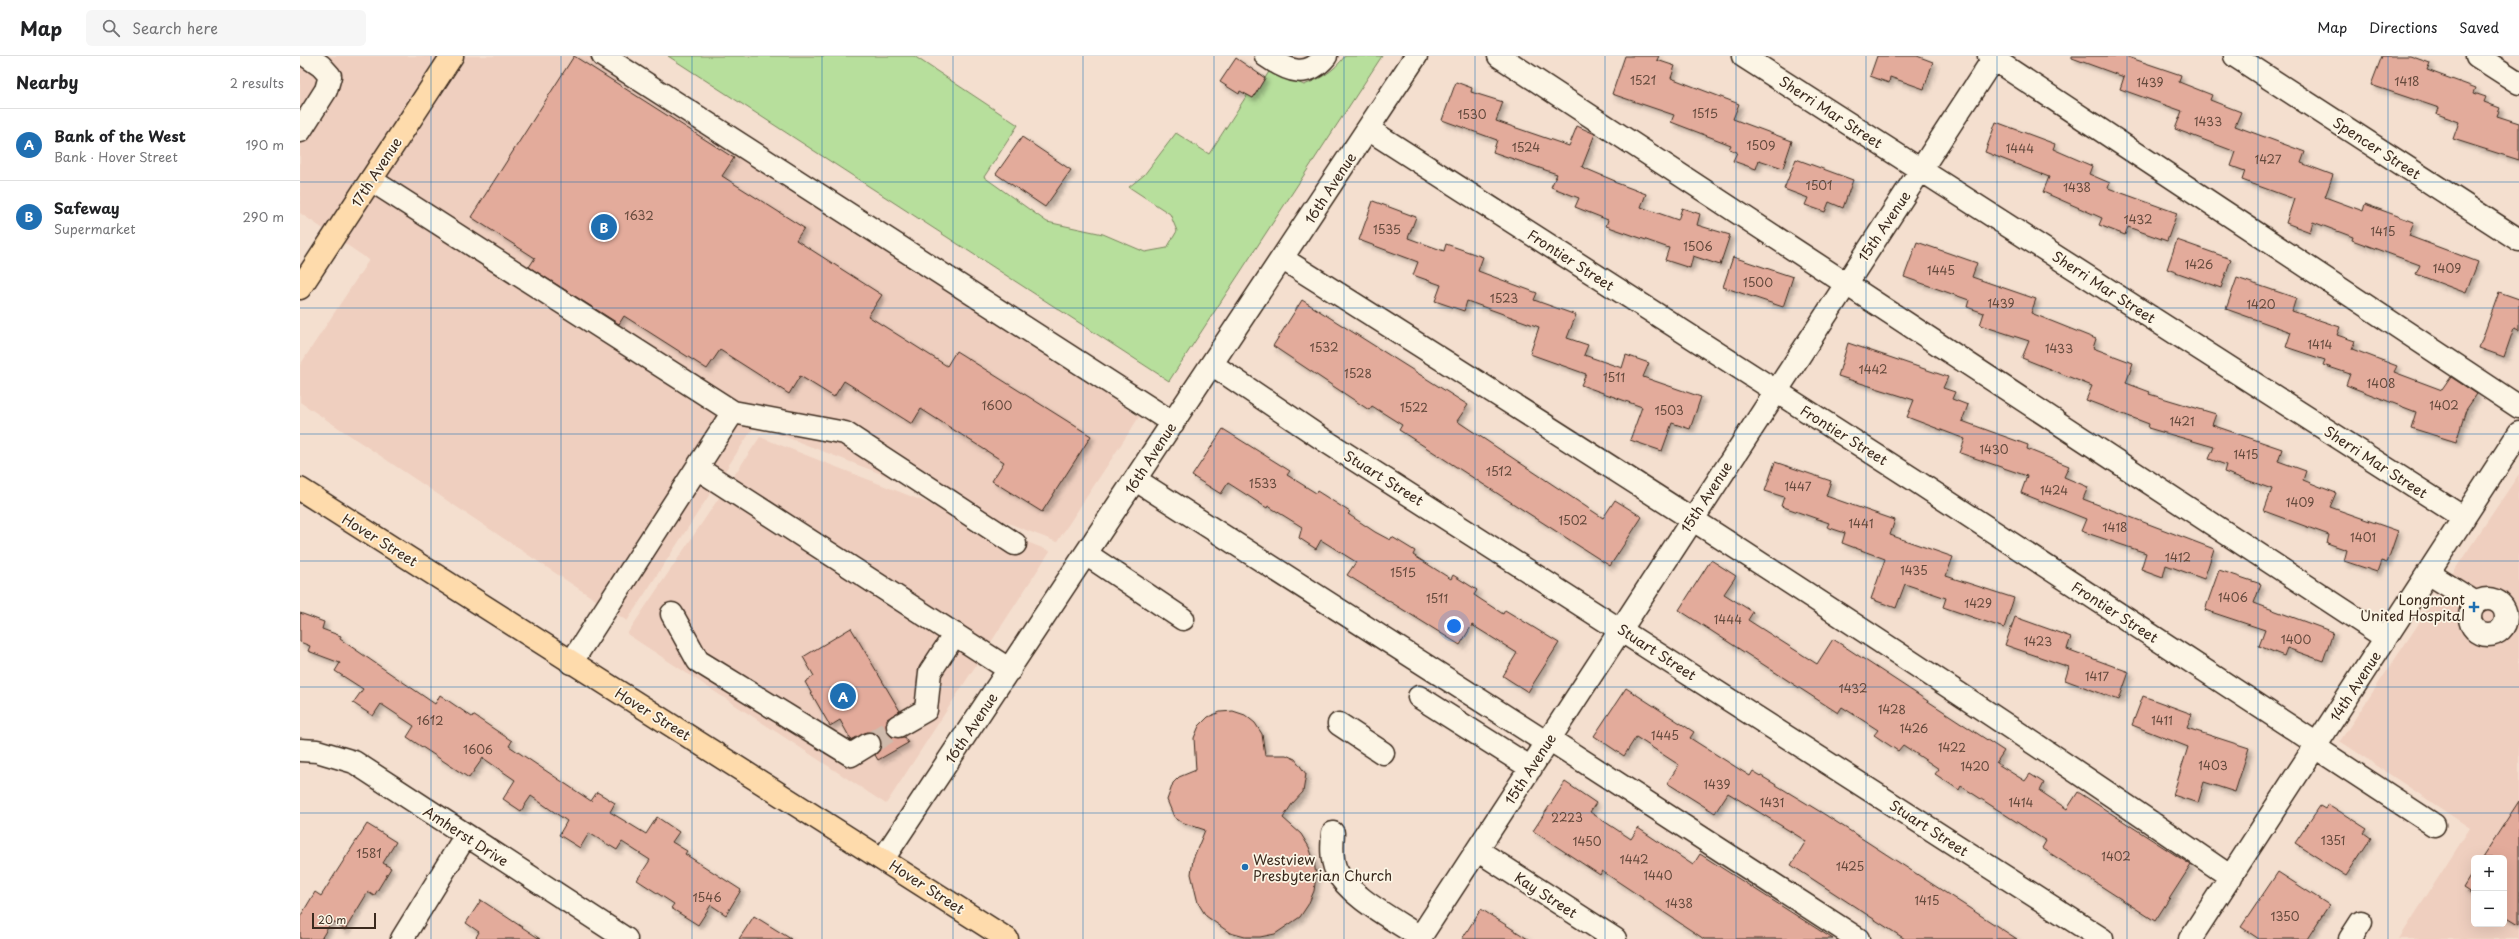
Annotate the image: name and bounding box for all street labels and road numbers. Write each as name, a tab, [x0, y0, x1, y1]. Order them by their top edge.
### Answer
street label: Sherri Mar Street	[1775, 71, 1887, 153]
street label: Spencer Street	[2329, 112, 2425, 184]
street label: 17th Avenue	[345, 133, 407, 211]
street label: 16th Avenue	[1299, 148, 1361, 228]
street label: 15th Avenue	[1853, 186, 1916, 266]
street label: Frontier Street	[1524, 224, 1619, 296]
street label: Sherri Mar Street	[2048, 246, 2160, 328]
street label: Frontier Street	[1796, 400, 1892, 470]
street label: 16th Avenue	[1119, 418, 1181, 498]
street label: Sherri Mar Street	[2320, 421, 2432, 503]
street label: Stuart Street	[1340, 445, 1428, 511]
street label: 15th Avenue	[1675, 457, 1737, 537]
street label: Hover Street	[338, 508, 422, 572]
street label: Frontier Street	[2068, 576, 2163, 648]
street label: Stuart Street	[1613, 619, 1701, 686]
street label: 14th Avenue	[2324, 646, 2386, 725]
street label: Hover Street	[611, 682, 695, 746]
street label: 16th Avenue	[939, 688, 1003, 768]
street label: 15th Avenue	[1499, 729, 1561, 809]
street label: Stuart Street	[1885, 795, 1973, 862]
street label: Amherst Drive	[419, 801, 513, 871]
street label: Hover Street	[885, 855, 969, 919]
street label: Kay Street	[1510, 867, 1582, 923]

